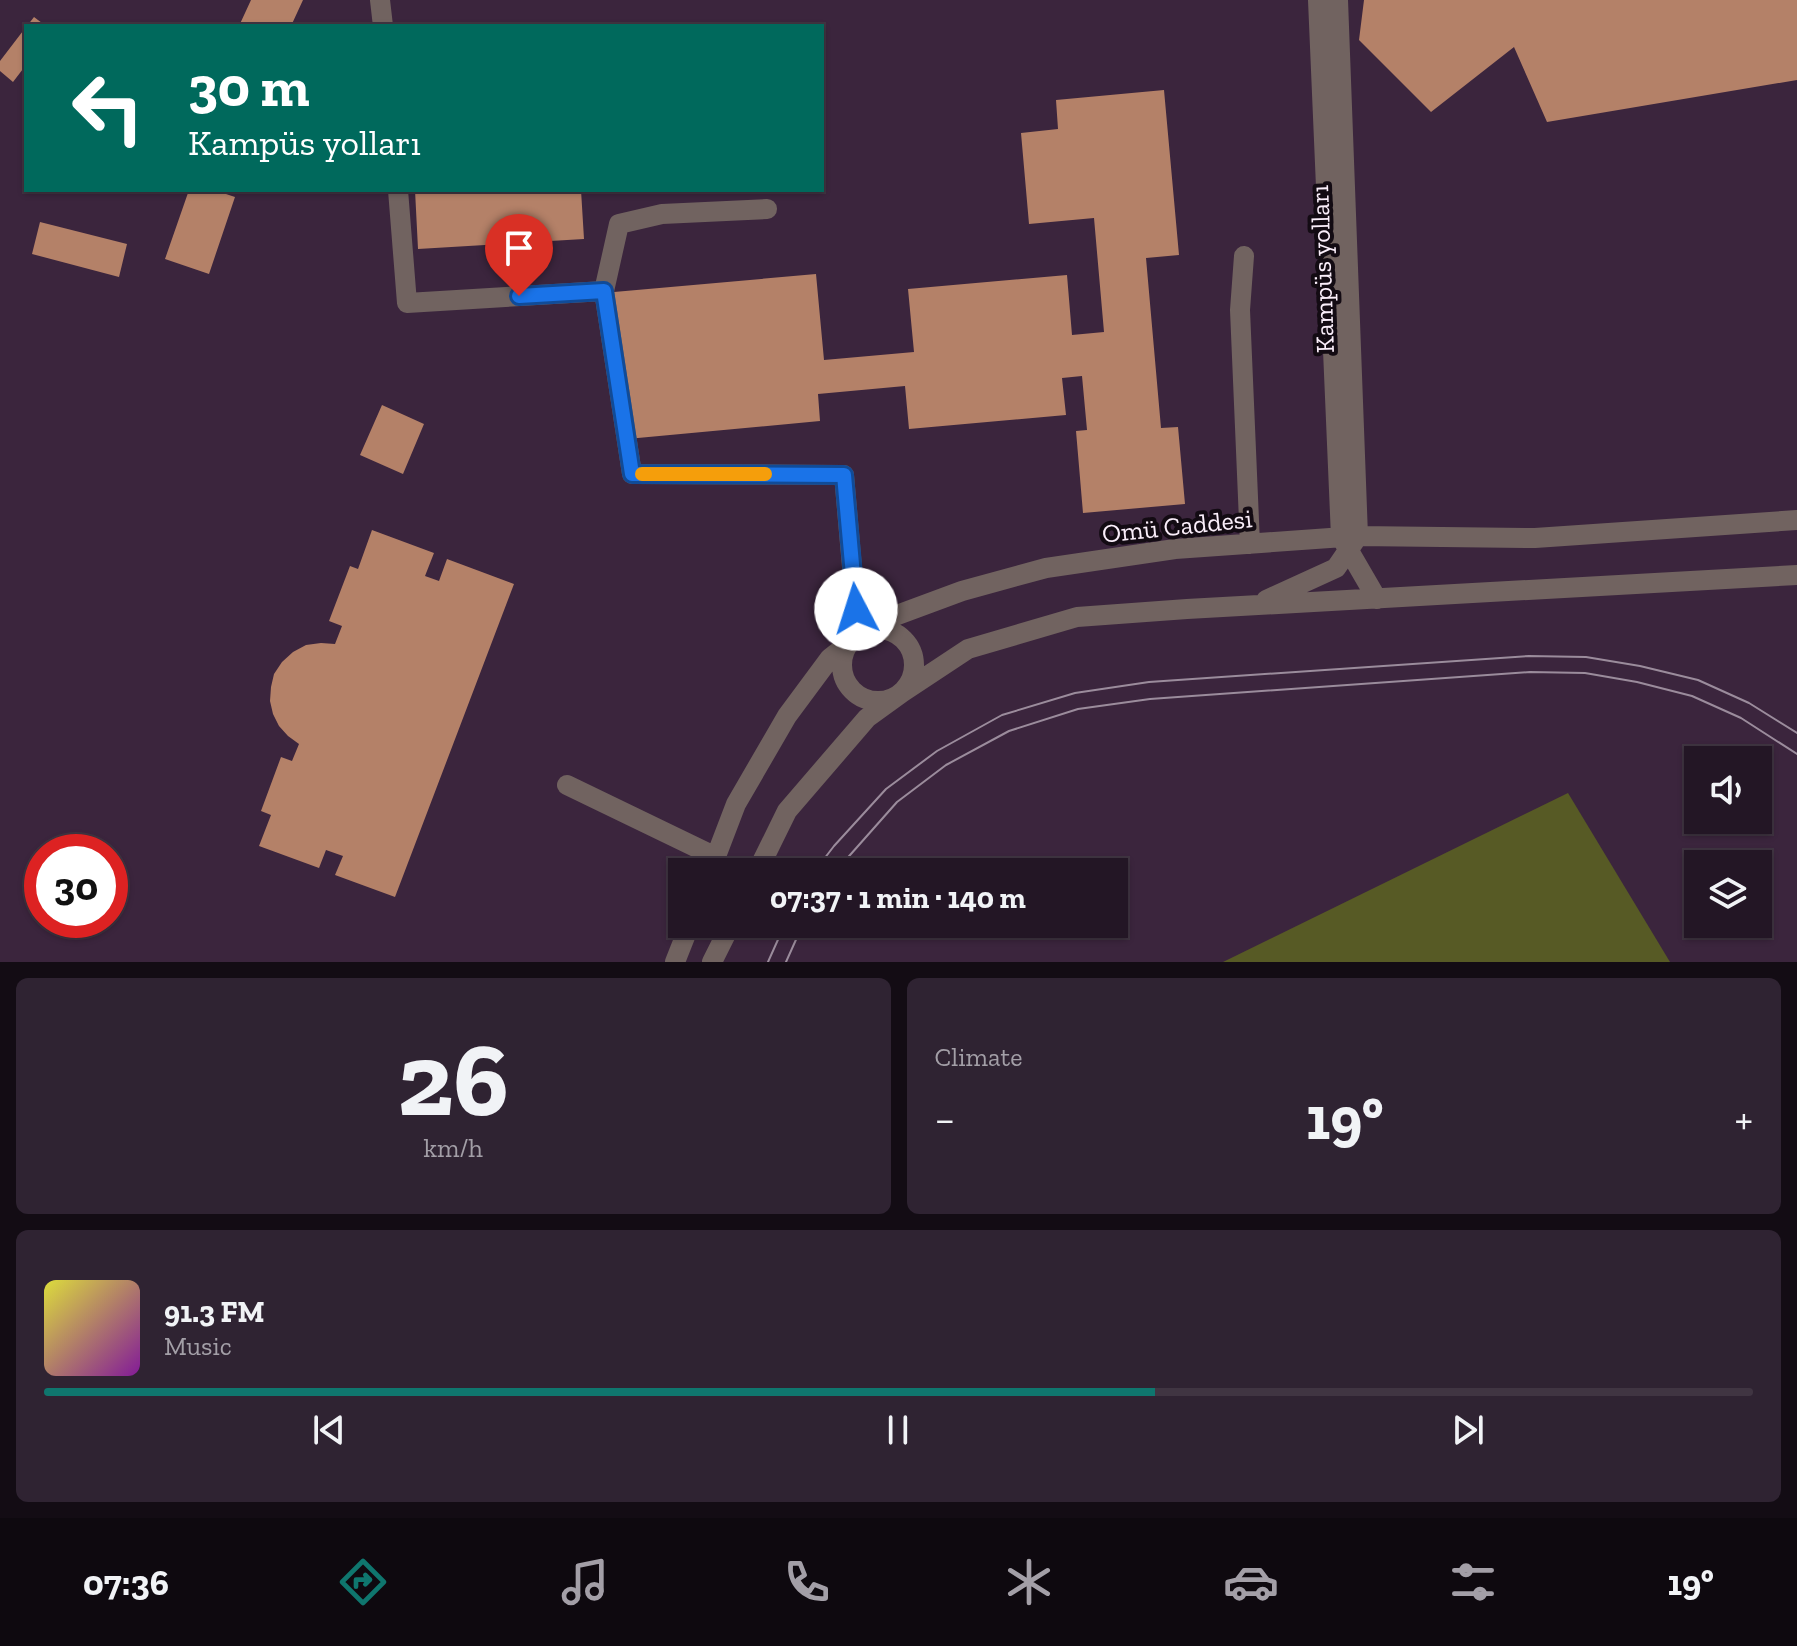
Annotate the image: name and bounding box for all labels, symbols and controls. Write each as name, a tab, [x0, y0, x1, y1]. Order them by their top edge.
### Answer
text: 30 m	[188, 53, 310, 120]
icon: left	[56, 56, 160, 160]
text: Kampüs yolları	[188, 121, 421, 164]
street label: Kampüs yolları	[1303, 184, 1341, 354]
pin	[485, 214, 553, 296]
icon: arrive	[497, 226, 541, 270]
street label: Omü Caddesi	[1100, 502, 1254, 550]
position arrow	[814, 567, 898, 651]
map controls	[1684, 746, 1772, 938]
button: sound	[1684, 746, 1772, 834]
speed limit sign: 30	[24, 834, 128, 938]
button: layers	[1684, 850, 1772, 938]
text: 07:37 · 1 min · 140 m	[770, 880, 1026, 916]
text: 26	[397, 1017, 509, 1142]
text: Climate	[935, 1041, 1022, 1073]
text: 19°	[1306, 1082, 1384, 1154]
text: −	[935, 1092, 955, 1145]
text: +	[1734, 1092, 1753, 1145]
text: km/h	[424, 1132, 483, 1164]
text: 91.3 FM	[164, 1294, 265, 1330]
text: Music	[164, 1330, 232, 1362]
icon: previous	[307, 1408, 351, 1452]
icon: pause	[876, 1408, 920, 1452]
icon: next	[1446, 1408, 1490, 1452]
icon: directions	[335, 1554, 391, 1610]
icon: music	[557, 1554, 613, 1610]
icon: phone	[779, 1554, 835, 1610]
icon: climate	[1001, 1554, 1057, 1610]
icon: car	[1223, 1554, 1279, 1610]
icon: filters	[1445, 1554, 1501, 1610]
text: 07:36	[83, 1561, 169, 1604]
text: 19°	[1667, 1561, 1714, 1604]

